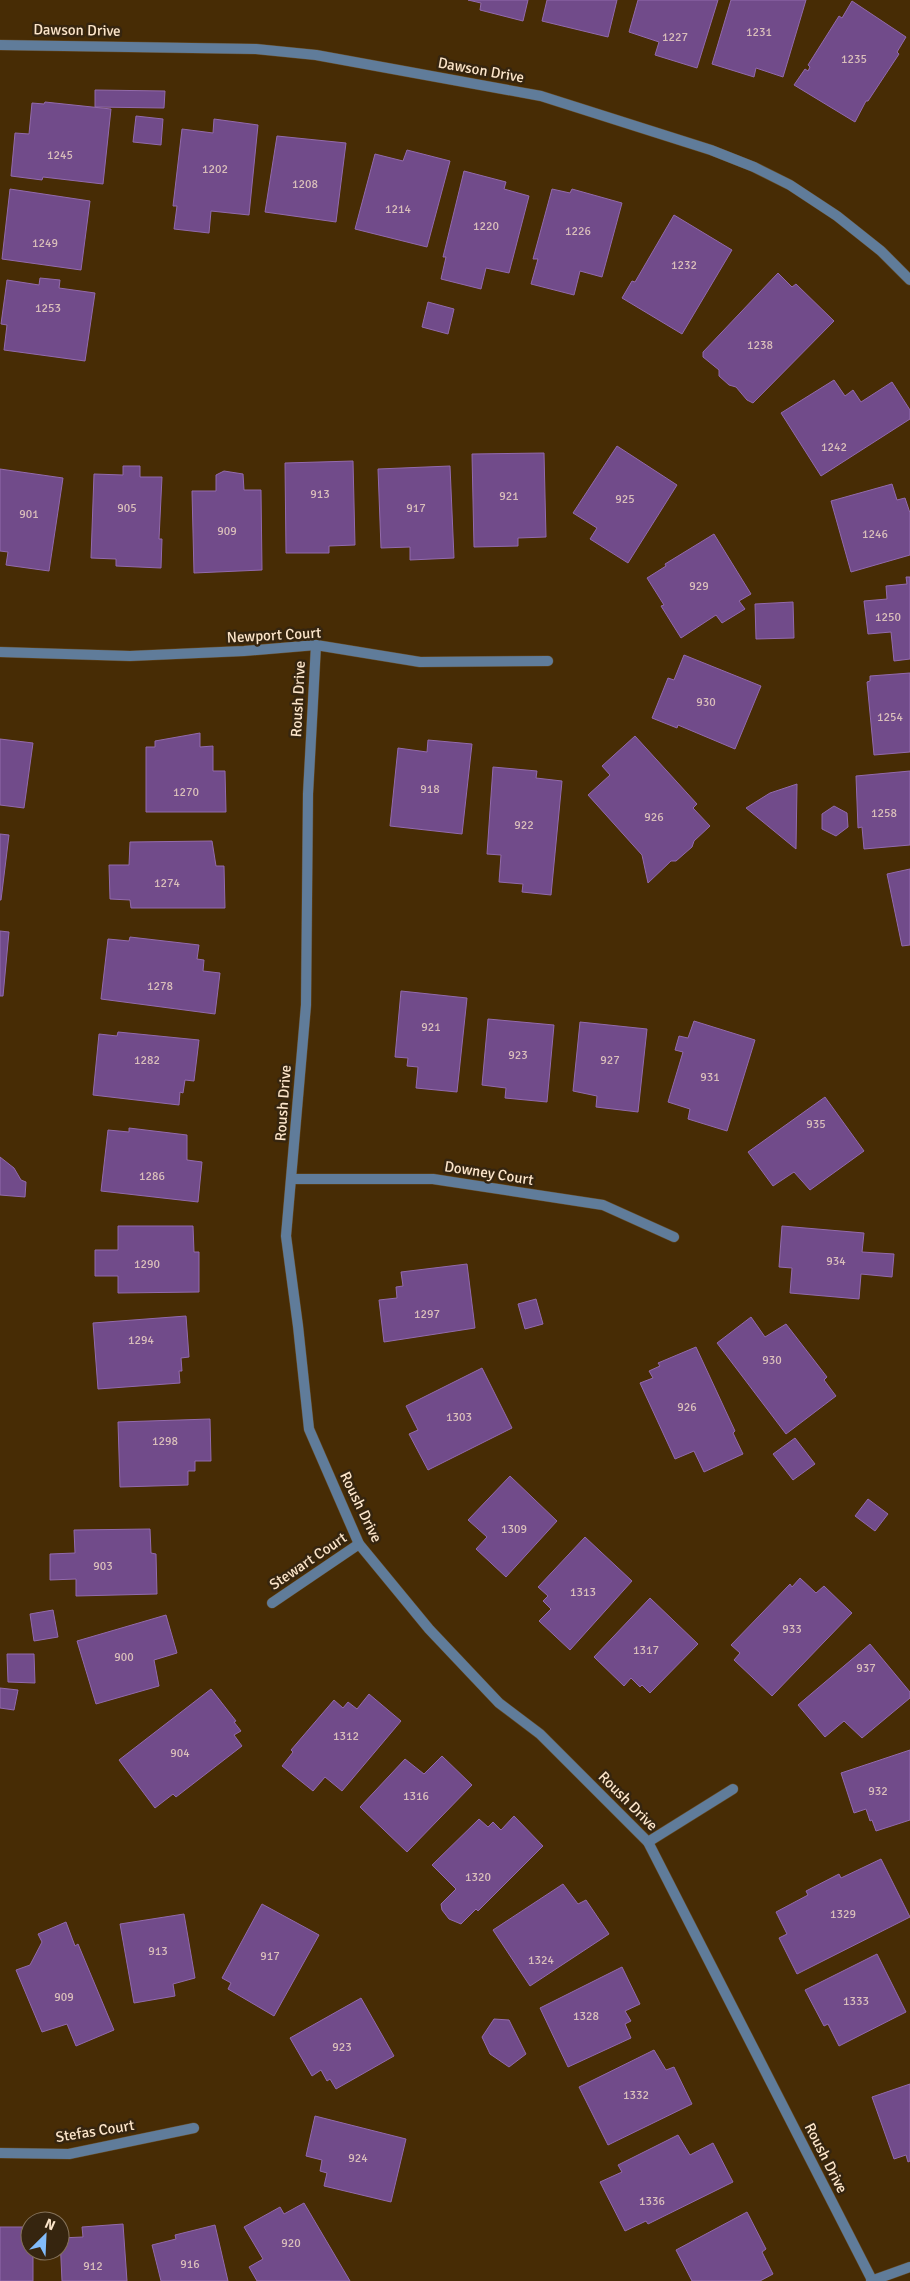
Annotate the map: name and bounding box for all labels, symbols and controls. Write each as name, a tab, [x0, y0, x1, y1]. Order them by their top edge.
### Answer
street label: Dawson Drive	[33, 20, 121, 40]
house number: 1231	[746, 25, 772, 40]
house number: 1227	[662, 30, 688, 45]
house number: 1235	[841, 52, 867, 67]
street label: Dawson Drive	[436, 54, 526, 86]
house number: 1245	[47, 148, 73, 163]
house number: 1202	[202, 162, 228, 177]
house number: 1208	[292, 177, 318, 192]
house number: 1214	[385, 202, 411, 217]
house number: 1220	[473, 219, 499, 234]
house number: 1226	[565, 224, 591, 239]
house number: 1249	[32, 236, 58, 251]
house number: 1232	[671, 258, 697, 273]
house number: 1253	[35, 301, 61, 316]
house number: 1238	[747, 338, 773, 353]
house number: 1242	[821, 440, 847, 455]
house number: 913	[310, 487, 330, 502]
house number: 921	[499, 489, 519, 504]
house number: 925	[615, 492, 635, 507]
house number: 905	[117, 501, 137, 516]
house number: 917	[406, 501, 426, 516]
house number: 901	[19, 507, 39, 522]
house number: 909	[217, 524, 237, 539]
house number: 1246	[862, 527, 888, 542]
house number: 929	[689, 579, 709, 594]
house number: 1250	[875, 610, 901, 625]
street label: Newport Court	[226, 624, 322, 646]
street label: Roush Drive	[287, 660, 309, 738]
house number: 930	[696, 695, 716, 710]
house number: 1254	[877, 710, 903, 725]
house number: 918	[420, 782, 440, 797]
house number: 1270	[173, 785, 199, 800]
house number: 1258	[871, 806, 897, 821]
house number: 926	[644, 810, 664, 825]
house number: 922	[514, 818, 534, 833]
house number: 1274	[154, 876, 180, 891]
house number: 1278	[147, 979, 173, 994]
house number: 921	[421, 1020, 441, 1035]
house number: 923	[508, 1048, 528, 1063]
house number: 1282	[134, 1053, 160, 1068]
house number: 927	[600, 1053, 620, 1068]
street label: Roush Drive	[271, 1064, 295, 1142]
house number: 931	[700, 1070, 720, 1085]
house number: 935	[806, 1117, 826, 1132]
street label: Downey Court	[443, 1157, 535, 1189]
house number: 1286	[139, 1169, 165, 1184]
house number: 934	[826, 1254, 846, 1269]
house number: 1290	[134, 1257, 160, 1272]
house number: 1297	[414, 1307, 440, 1322]
house number: 1294	[128, 1333, 154, 1348]
house number: 930	[762, 1353, 782, 1368]
house number: 926	[677, 1400, 697, 1415]
house number: 1303	[446, 1410, 472, 1425]
house number: 1298	[152, 1434, 178, 1449]
street label: Roush Drive	[336, 1469, 386, 1545]
house number: 1309	[501, 1522, 527, 1537]
street label: Stewart Court	[266, 1529, 350, 1593]
house number: 903	[93, 1559, 113, 1574]
house number: 1313	[570, 1585, 596, 1600]
house number: 933	[782, 1622, 802, 1637]
house number: 1317	[633, 1643, 659, 1658]
house number: 900	[114, 1650, 134, 1665]
house number: 937	[856, 1661, 876, 1676]
house number: 1312	[333, 1729, 359, 1744]
house number: 904	[170, 1746, 190, 1761]
street label: Roush Drive	[595, 1768, 661, 1834]
house number: 932	[868, 1784, 888, 1799]
house number: 1316	[403, 1789, 429, 1804]
house number: 1320	[465, 1870, 491, 1885]
house number: 1329	[830, 1907, 856, 1922]
house number: 913	[148, 1944, 168, 1959]
house number: 917	[260, 1949, 280, 1964]
house number: 1324	[528, 1953, 554, 1968]
house number: 909	[54, 1990, 74, 2005]
house number: 1333	[843, 1994, 869, 2009]
house number: 1328	[573, 2009, 599, 2024]
house number: 923	[332, 2040, 352, 2055]
house number: 1332	[623, 2088, 649, 2103]
street label: Stefas Court	[54, 2116, 136, 2146]
street label: Roush Drive	[801, 2120, 851, 2196]
house number: 924	[348, 2151, 368, 2166]
house number: 1336	[639, 2194, 665, 2209]
north arrow	[20, 2211, 70, 2261]
text: N	[42, 2215, 58, 2234]
house number: 920	[281, 2236, 301, 2251]
house number: 916	[180, 2257, 200, 2272]
house number: 912	[83, 2259, 103, 2274]

